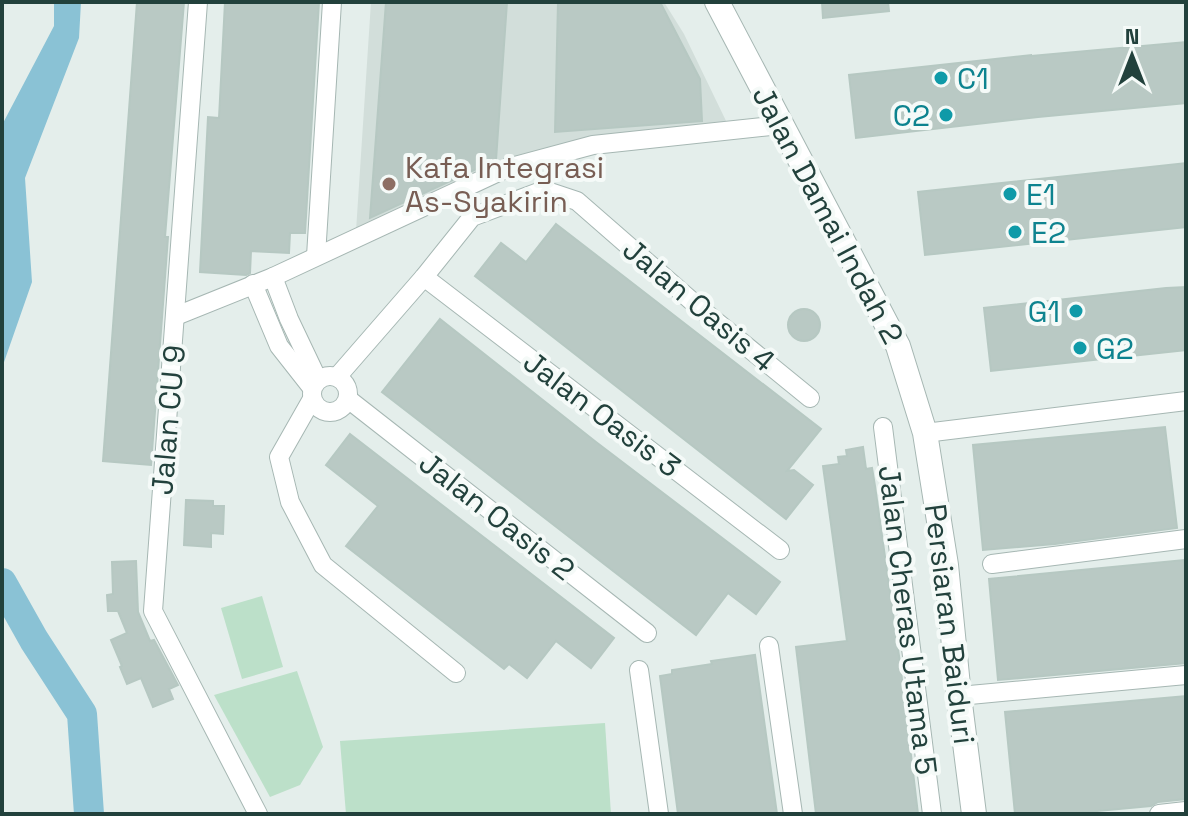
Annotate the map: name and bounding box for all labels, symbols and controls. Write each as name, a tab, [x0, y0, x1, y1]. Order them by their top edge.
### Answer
north arrow	[1092, 16, 1172, 96]
text: N	[1125, 22, 1139, 50]
place label: C1	[957, 59, 989, 98]
marker: C1	[932, 69, 950, 87]
street label: Jalan Damai Indah 2	[743, 79, 913, 351]
place label: C2	[893, 96, 930, 135]
marker: C2	[937, 106, 955, 124]
place label: Kafa Integrasi As-Syakirin	[405, 148, 604, 221]
marker: Kafa Integrasi As-Syakirin	[380, 175, 398, 193]
place label: E1	[1026, 175, 1055, 214]
marker: E1	[1001, 185, 1019, 203]
place label: E2	[1031, 213, 1066, 252]
marker: E2	[1006, 223, 1024, 241]
street label: Jalan Oasis 4	[615, 230, 783, 380]
place label: G1	[1028, 292, 1060, 331]
marker: G1	[1067, 302, 1085, 320]
place label: G2	[1096, 329, 1134, 368]
marker: G2	[1071, 339, 1089, 357]
street label: Jalan Oasis 3	[516, 342, 688, 486]
street label: Jalan CU 9	[142, 343, 194, 497]
street label: Jalan Oasis 2	[411, 443, 583, 589]
street label: Jalan Cheras Utama 5	[870, 463, 946, 777]
street label: Persiaran Baiduri	[916, 502, 984, 746]

